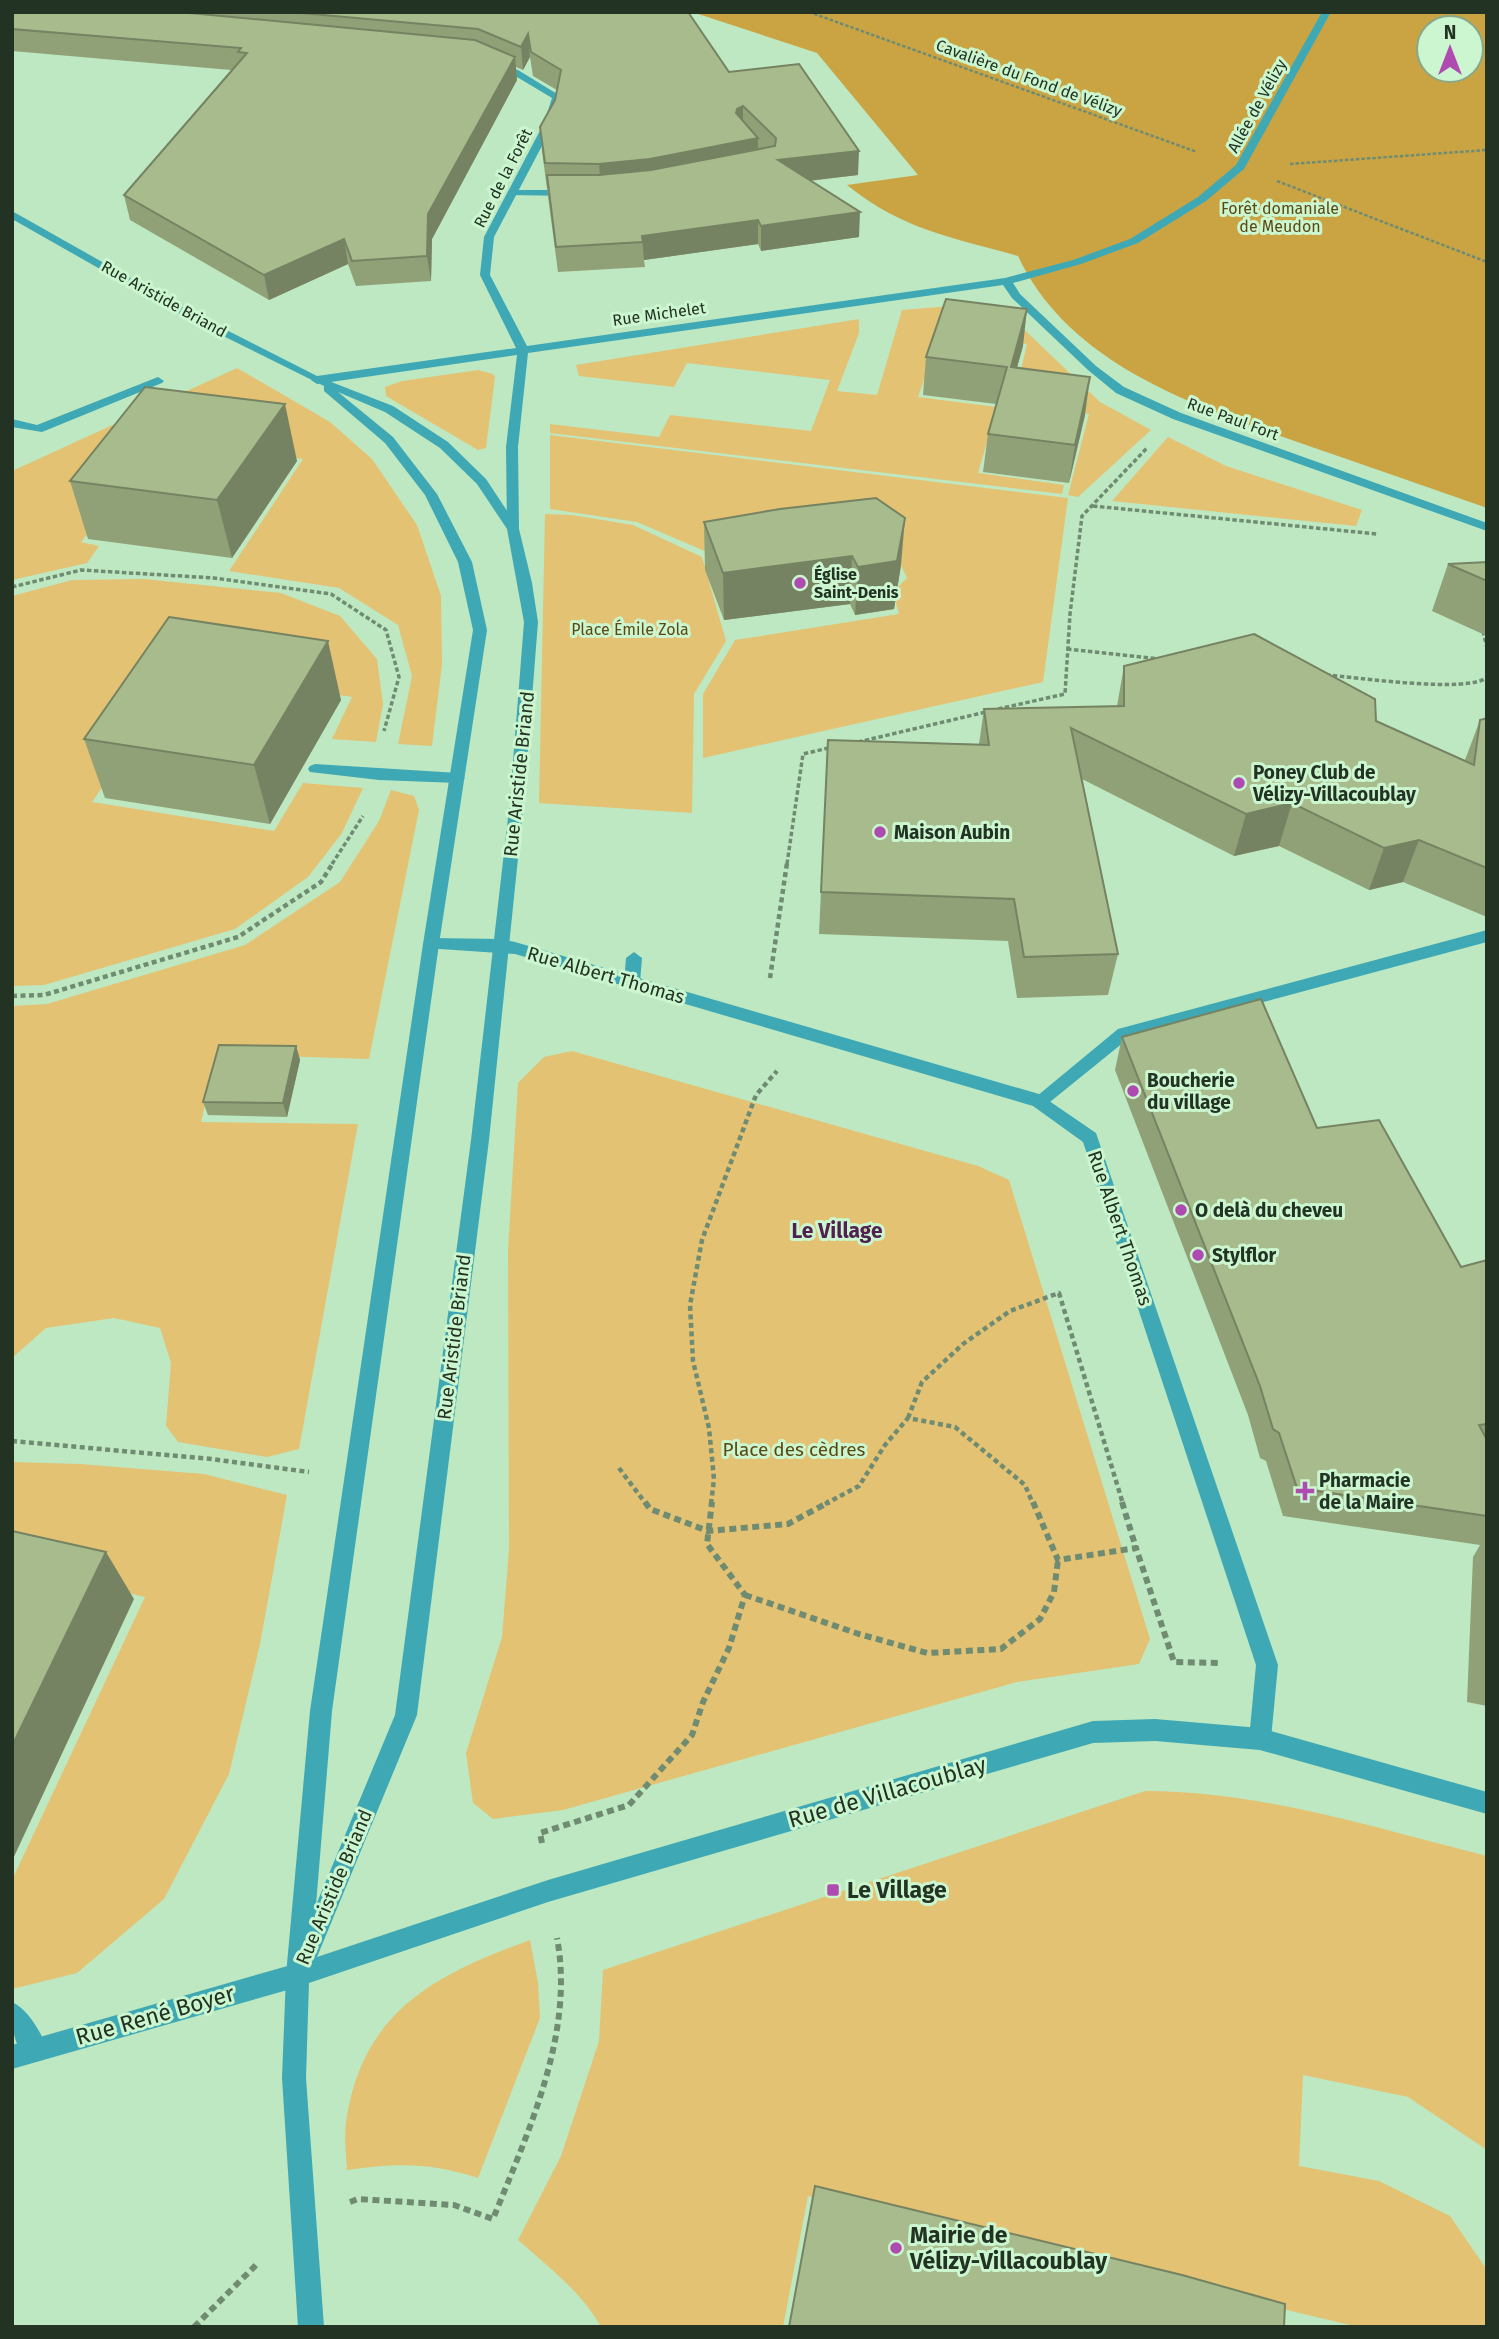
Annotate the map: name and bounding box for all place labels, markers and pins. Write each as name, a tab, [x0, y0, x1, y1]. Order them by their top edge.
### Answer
place label: Église Saint-Denis	[814, 564, 899, 602]
marker: Église Saint-Denis	[792, 575, 808, 591]
place label: Poney Club de Vélizy-Villacoublay	[1252, 761, 1416, 806]
marker: Poney Club de Vélizy-Villacoublay	[1231, 775, 1247, 791]
place label: Maison Aubin	[894, 821, 1010, 844]
marker: Maison Aubin	[872, 824, 888, 840]
place label: Boucherie du village	[1147, 1069, 1235, 1114]
marker: Boucherie du village	[1125, 1083, 1141, 1099]
place label: O delà du cheveu	[1195, 1199, 1343, 1222]
marker: O delà du cheveu	[1173, 1202, 1189, 1218]
place label: Stylflor	[1212, 1244, 1277, 1267]
marker: Stylflor	[1190, 1247, 1206, 1263]
place label: Pharmacie de la Maire	[1319, 1469, 1414, 1514]
marker: Pharmacie de la Maire	[1297, 1483, 1313, 1499]
place label: Le Village	[847, 1876, 947, 1904]
marker: Le Village	[825, 1882, 841, 1898]
place label: Mairie de Vélizy-Villacoublay	[909, 2221, 1108, 2275]
marker: Mairie de Vélizy-Villacoublay	[888, 2240, 904, 2256]

